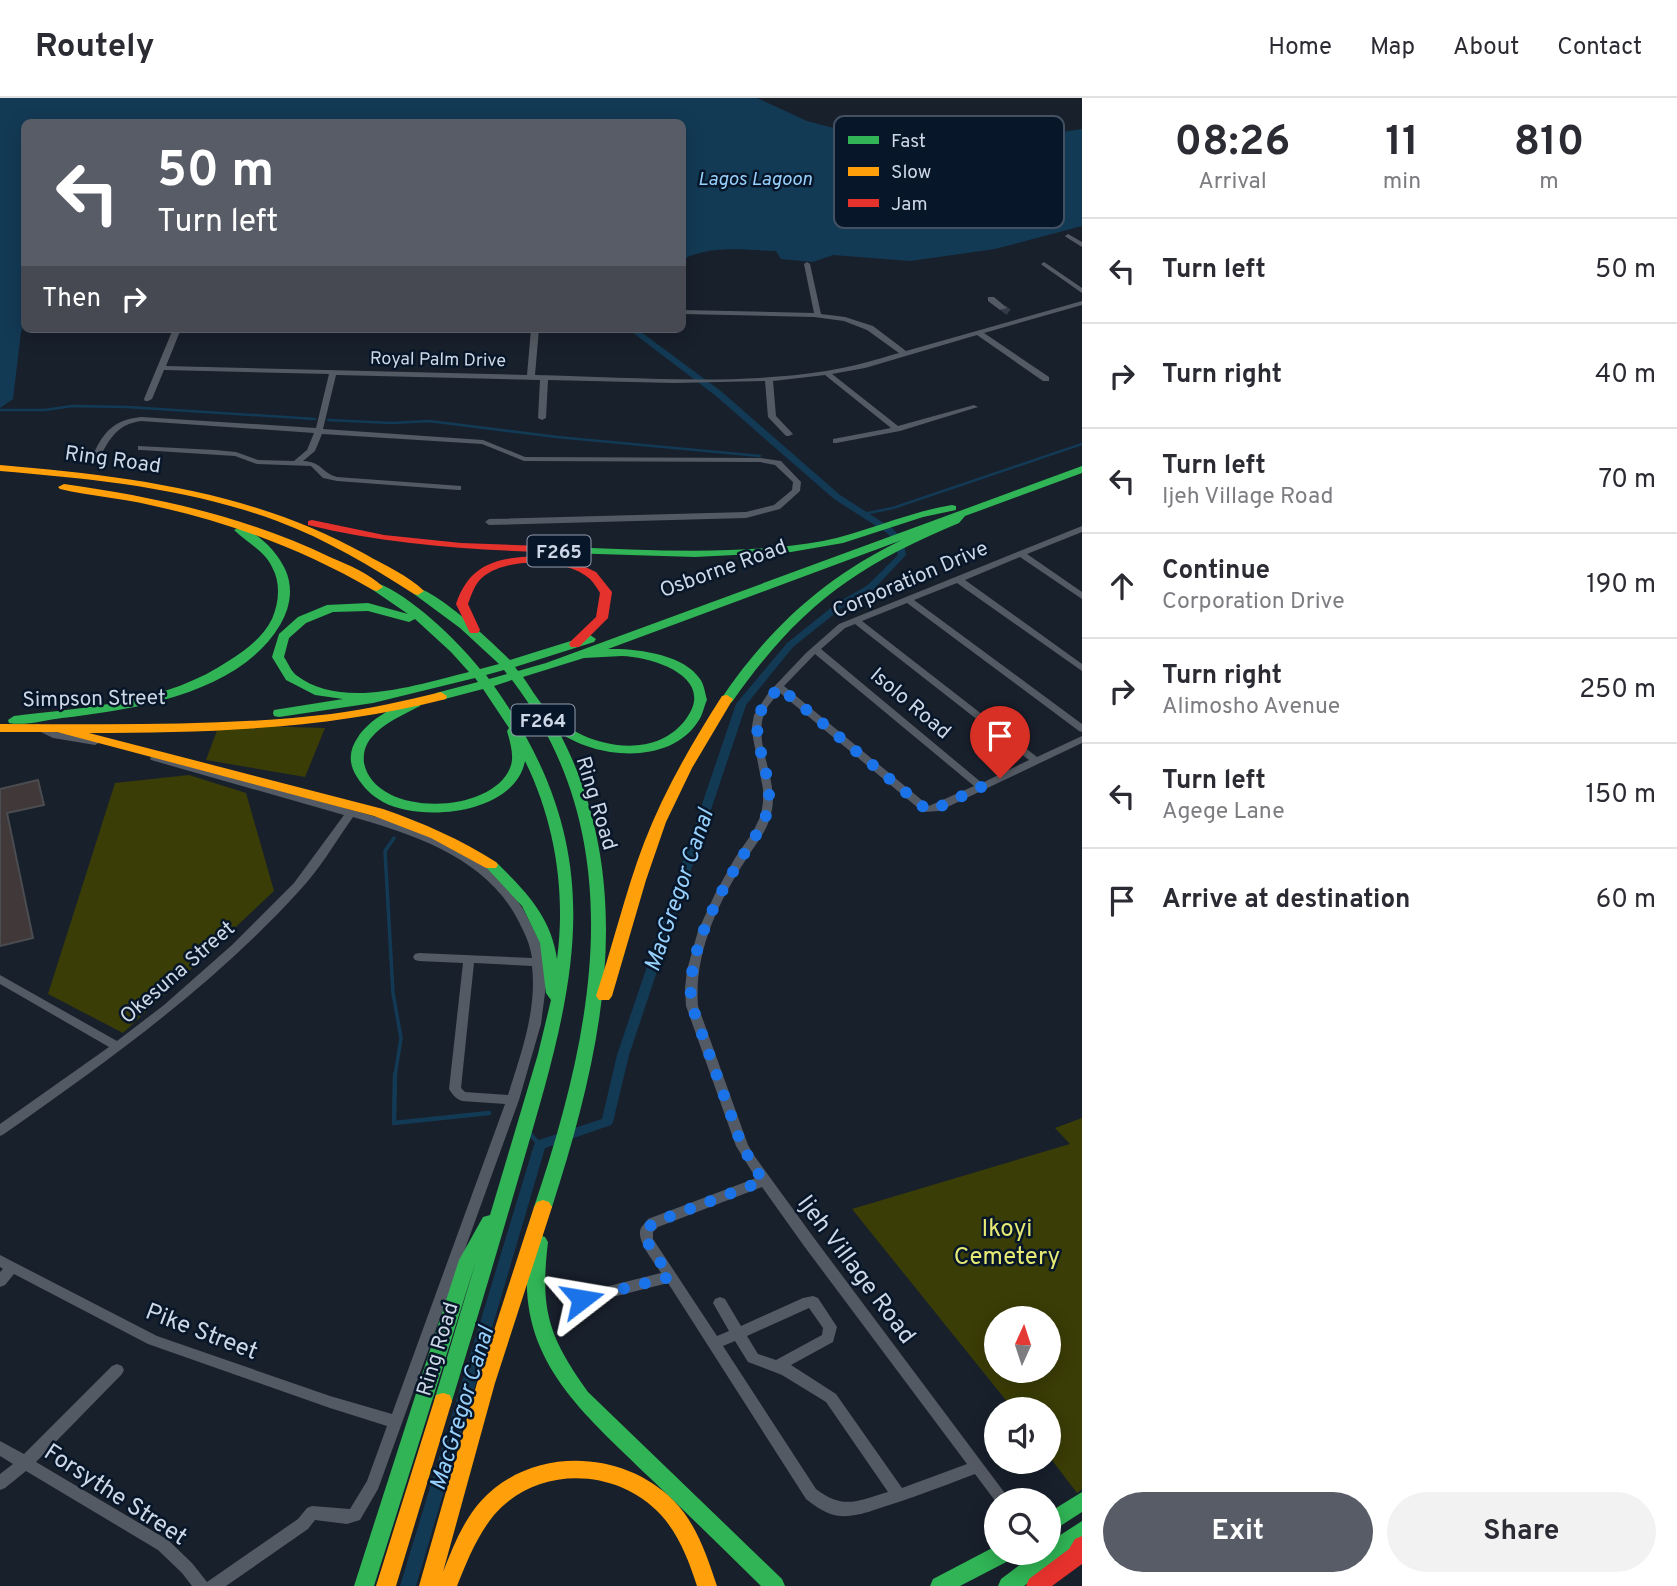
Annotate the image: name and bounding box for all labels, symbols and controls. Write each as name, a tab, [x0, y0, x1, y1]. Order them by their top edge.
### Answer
text: Routely	[35, 27, 154, 69]
text: Home	[1268, 33, 1332, 63]
text: Map	[1370, 33, 1415, 63]
text: About	[1453, 33, 1519, 63]
text: Contact	[1557, 33, 1642, 63]
legend	[834, 116, 1064, 228]
text: 08:26	[1175, 117, 1290, 170]
text: 11	[1385, 117, 1419, 170]
text: 810	[1514, 117, 1584, 170]
text: Fast	[891, 130, 926, 154]
text: 50 m	[157, 142, 274, 204]
icon: left	[42, 147, 133, 238]
text: Slow	[891, 161, 931, 185]
water label: Lagos Lagoon	[698, 168, 813, 192]
text: Arrival	[1198, 168, 1267, 197]
text: min	[1383, 168, 1421, 197]
text: m	[1539, 168, 1559, 197]
text: Jam	[891, 193, 928, 217]
text: Turn left	[157, 203, 278, 243]
icon: left	[1103, 252, 1141, 290]
text: Turn left	[1162, 254, 1266, 287]
text: 50 m	[1595, 254, 1656, 287]
icon: right	[115, 280, 153, 318]
text: Then	[42, 283, 101, 316]
street label: Royal Palm Drive	[370, 348, 506, 373]
icon: right	[1103, 357, 1141, 395]
text: Turn right	[1162, 359, 1282, 392]
text: 40 m	[1595, 359, 1656, 392]
street label: Ring Road	[63, 440, 163, 481]
text: Turn left	[1162, 450, 1266, 483]
icon: left	[1103, 462, 1141, 500]
text: 70 m	[1598, 464, 1656, 497]
text: Ijeh Village Road	[1162, 483, 1333, 512]
street label: Osborne Road	[656, 534, 791, 605]
road number: F265	[528, 535, 590, 566]
street label: Corporation Drive	[829, 535, 993, 625]
text: Continue	[1162, 555, 1270, 588]
icon: ahead	[1103, 567, 1141, 605]
text: 190 m	[1586, 569, 1656, 602]
text: Corporation Drive	[1162, 588, 1345, 617]
text: Turn right	[1162, 660, 1282, 693]
street label: Isolo Road	[864, 662, 956, 746]
icon: right	[1103, 672, 1141, 710]
text: 250 m	[1579, 674, 1656, 707]
street label: Simpson Street	[22, 685, 166, 714]
text: Alimosho Avenue	[1162, 693, 1340, 722]
road number: F264	[512, 705, 574, 736]
pin	[970, 706, 1030, 778]
icon: arrive	[981, 717, 1019, 755]
street label: Ring Road	[569, 753, 623, 854]
text: Turn left	[1162, 765, 1266, 798]
icon: left	[1103, 777, 1141, 815]
text: 150 m	[1585, 779, 1656, 812]
text: Agege Lane	[1162, 798, 1285, 827]
water label: MacGregor Canal	[639, 805, 722, 976]
icon: arrive	[1103, 882, 1141, 920]
text: Arrive at destination	[1162, 884, 1410, 917]
text: 60 m	[1596, 884, 1656, 917]
street label: Okesuna Street	[115, 916, 241, 1031]
street label: Ijeh Village Road	[790, 1190, 921, 1351]
park label: Ikoyi Cemetery	[954, 1215, 1060, 1273]
position arrow	[545, 1262, 619, 1336]
street label: Pike Street	[141, 1298, 262, 1368]
street label: Ring Road	[411, 1299, 465, 1400]
north arrow	[984, 1306, 1060, 1382]
map controls	[984, 1306, 1061, 1565]
water label: MacGregor Canal	[425, 1322, 502, 1494]
button: sound	[984, 1397, 1061, 1474]
street label: Forsythe Street	[38, 1438, 192, 1553]
button: search	[984, 1488, 1061, 1565]
button: Exit	[1103, 1492, 1373, 1572]
button: Share	[1387, 1492, 1656, 1572]

